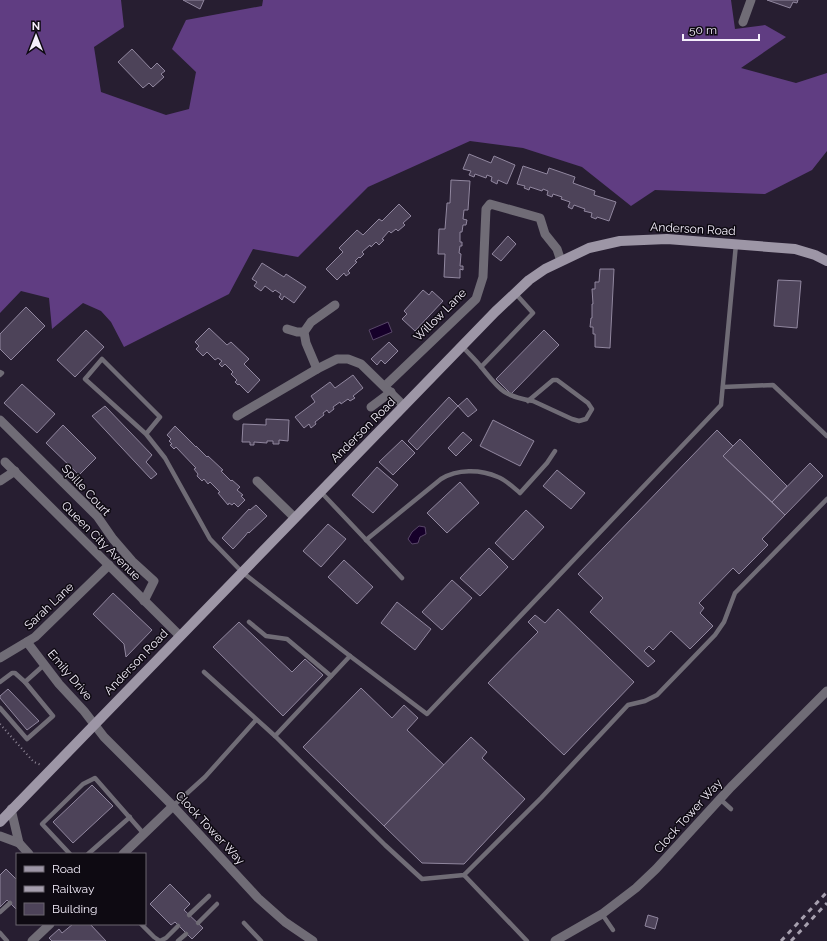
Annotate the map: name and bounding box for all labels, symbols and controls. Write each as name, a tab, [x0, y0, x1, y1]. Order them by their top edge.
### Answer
north arrow	[16, 16, 56, 56]
scale bar	[683, 16, 759, 42]
text: N	[32, 20, 40, 33]
text: 50 m	[689, 23, 717, 37]
street label: Anderson Road	[650, 220, 736, 238]
street label: Willow Lane	[411, 286, 469, 344]
street label: Anderson Road	[328, 395, 398, 465]
street label: Spille Court	[59, 462, 113, 518]
street label: Queen City Avenue	[59, 499, 143, 583]
street label: Sarah Lane	[21, 580, 77, 632]
street label: Anderson Road	[101, 626, 171, 698]
street label: Emily Drive	[45, 647, 95, 703]
street label: Clock Tower Way	[651, 776, 725, 856]
street label: Clock Tower Way	[172, 788, 248, 868]
legend	[16, 853, 146, 925]
text: Road	[52, 862, 81, 876]
text: Railway	[52, 882, 95, 896]
text: Building	[52, 902, 98, 916]

